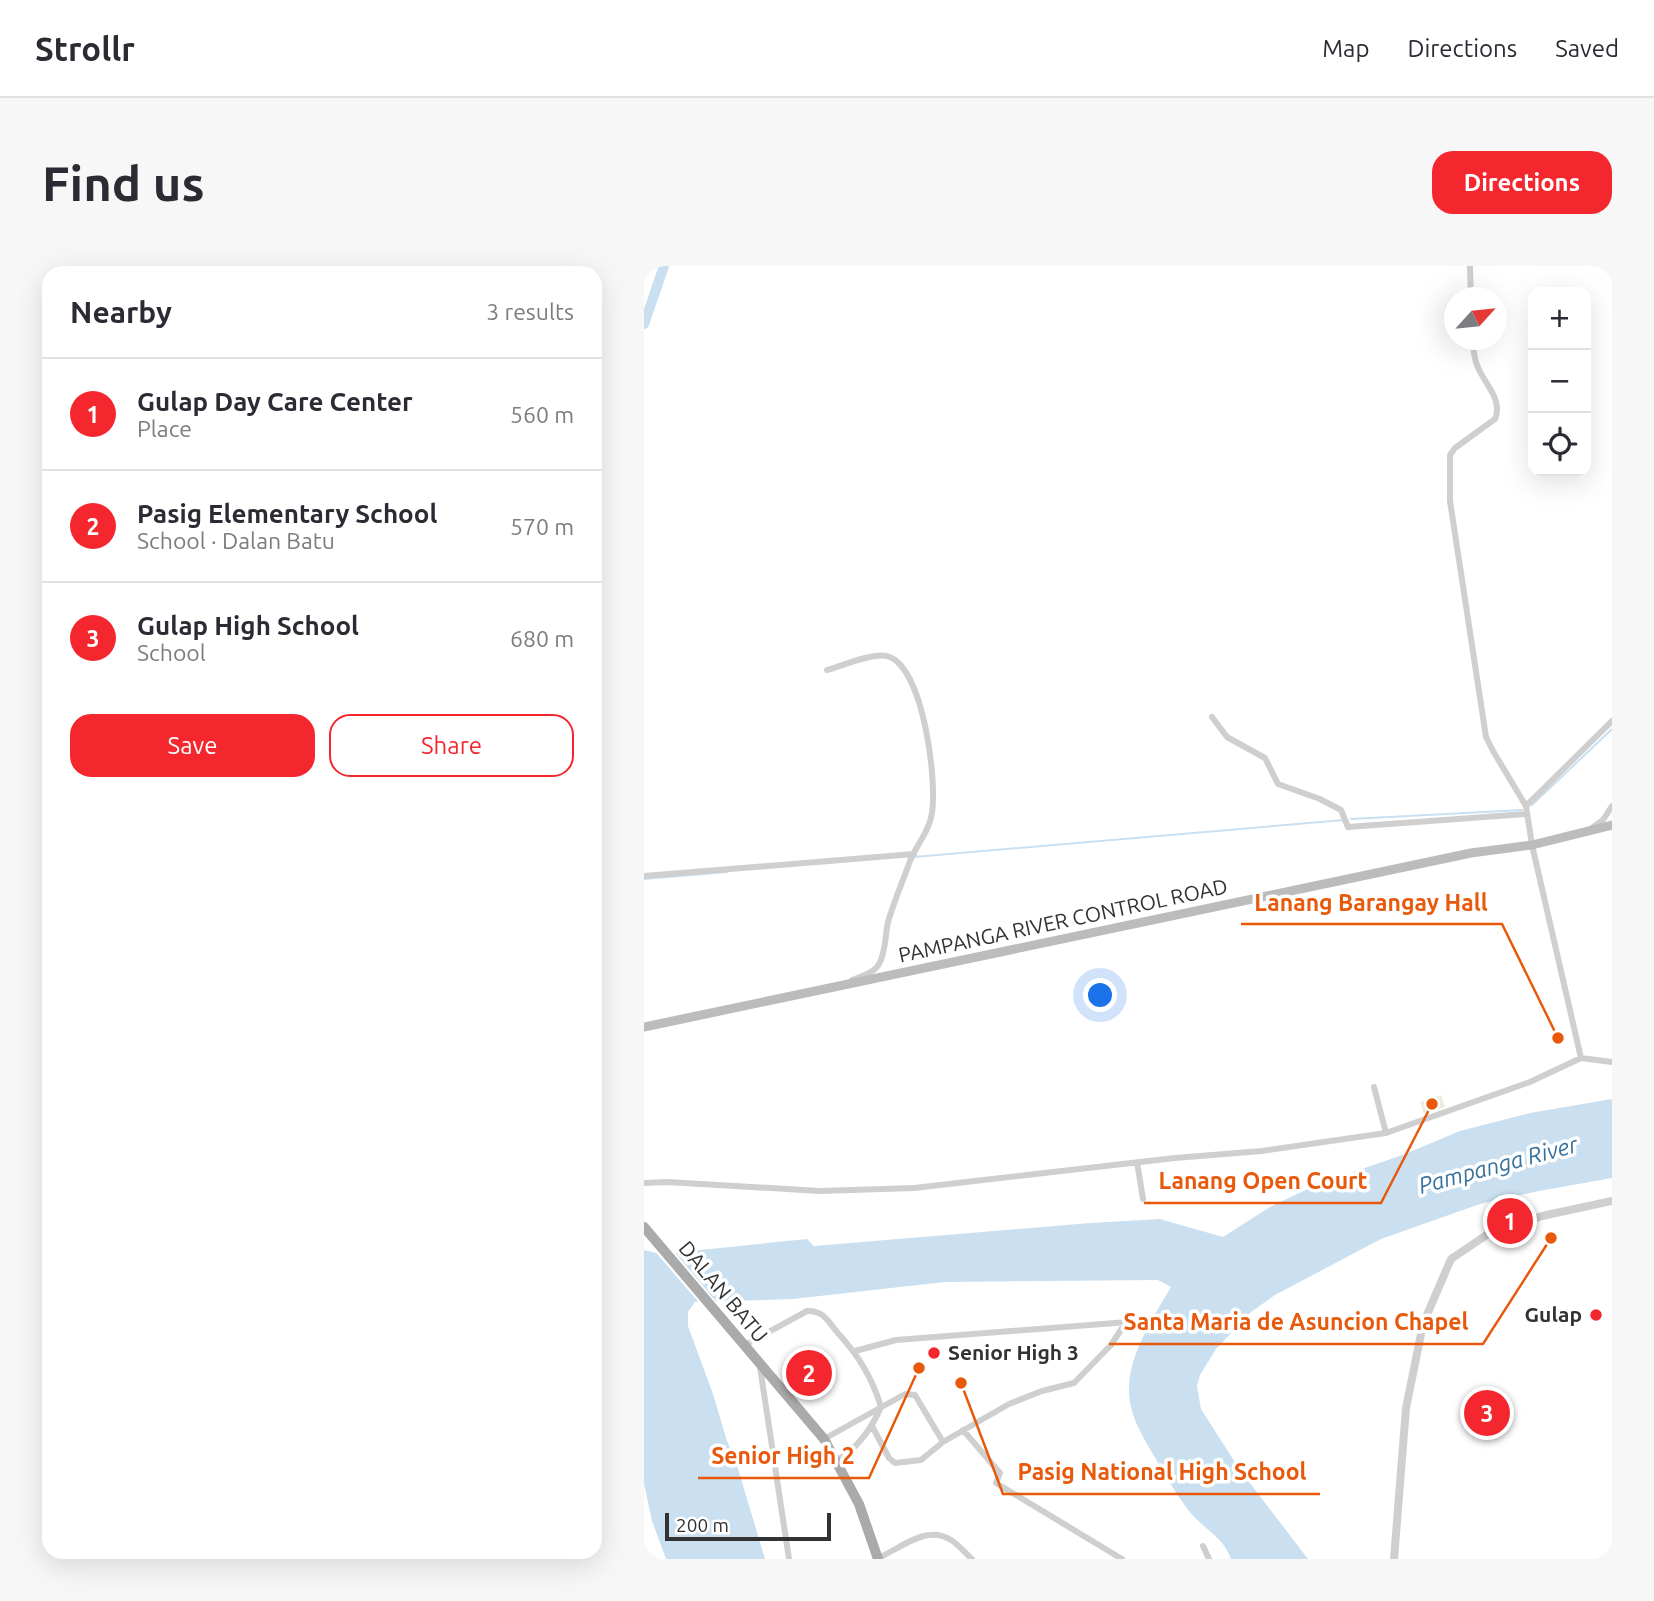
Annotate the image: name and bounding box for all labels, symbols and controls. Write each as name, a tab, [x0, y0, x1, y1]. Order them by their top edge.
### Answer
text: Strollr	[35, 30, 135, 67]
text: Map	[1322, 35, 1369, 62]
text: Directions	[1407, 35, 1517, 62]
text: Saved	[1555, 35, 1619, 62]
button: Directions	[1432, 151, 1612, 214]
text: Find us	[42, 155, 205, 210]
north arrow	[1444, 287, 1507, 350]
map controls	[1528, 287, 1591, 476]
button: +	[1528, 287, 1591, 350]
text: Nearby	[70, 295, 172, 329]
text: 3 results	[486, 299, 574, 324]
button: −	[1528, 350, 1591, 413]
text: Gulap Day Care Center	[137, 387, 413, 416]
text: 1	[87, 402, 99, 427]
text: 560 m	[510, 402, 574, 427]
button: locate	[1528, 413, 1591, 476]
text: Place	[137, 416, 192, 441]
text: Pasig Elementary School	[137, 499, 437, 528]
text: 2	[87, 514, 99, 539]
text: 570 m	[510, 514, 574, 539]
text: School · Dalan Batu	[137, 528, 335, 553]
text: Gulap High School	[137, 611, 359, 640]
text: 3	[87, 626, 99, 651]
text: 680 m	[510, 626, 574, 651]
text: School	[137, 640, 206, 665]
button: Save	[70, 714, 315, 777]
button: Share	[329, 714, 574, 777]
street label: PAMPANGA RIVER CONTROL ROAD	[896, 873, 1230, 967]
callout: Lanang Barangay Hall	[1241, 880, 1502, 924]
text: Lanang Barangay Hall	[1254, 890, 1488, 915]
your location	[1083, 978, 1117, 1012]
water label: Pampanga River	[1416, 1131, 1581, 1198]
callout: Lanang Open Court	[1144, 1159, 1381, 1203]
text: Lanang Open Court	[1159, 1168, 1368, 1193]
pin: 1	[1487, 1195, 1533, 1247]
street label: DALAN BATU	[674, 1236, 773, 1347]
callout: Santa Maria de Asuncion Chapel	[1109, 1300, 1483, 1344]
place label: Gulap	[1525, 1302, 1582, 1326]
marker: Gulap	[1588, 1307, 1604, 1323]
text: Santa Maria de Asuncion Chapel	[1123, 1309, 1469, 1334]
place label: Senior High 3	[948, 1340, 1079, 1364]
marker: Senior High 3	[926, 1345, 942, 1361]
pin: 2	[786, 1347, 832, 1399]
pin: 3	[1464, 1387, 1510, 1439]
callout: Senior High 2	[698, 1434, 869, 1478]
text: Senior High 2	[711, 1443, 855, 1468]
callout: Pasig National High School	[1003, 1450, 1320, 1494]
text: Pasig National High School	[1017, 1459, 1307, 1484]
scale bar	[665, 1510, 831, 1542]
text: 200 m	[676, 1514, 729, 1536]

